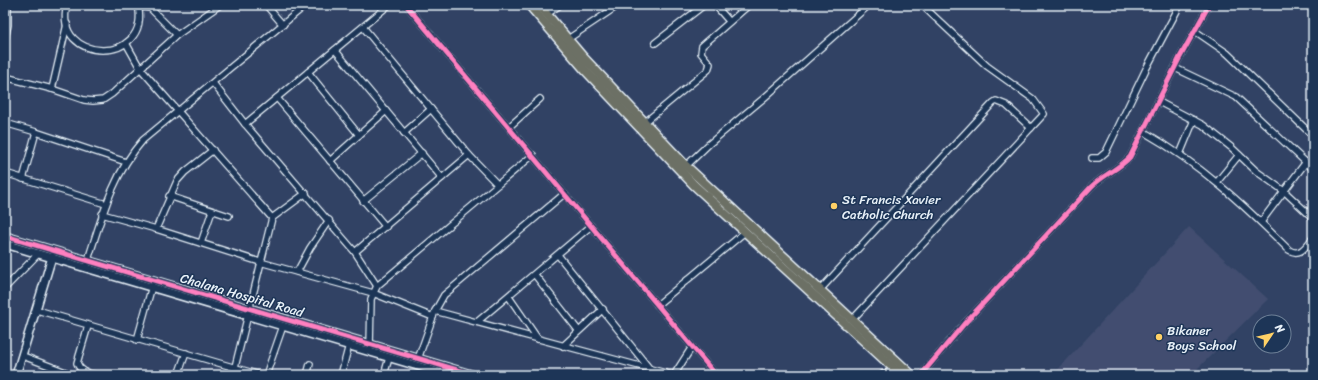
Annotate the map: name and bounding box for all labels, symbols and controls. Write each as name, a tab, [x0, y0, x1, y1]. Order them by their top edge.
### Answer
place label: St Francis Xavier Catholic Church	[842, 188, 941, 226]
marker: St Francis Xavier Catholic Church	[829, 201, 839, 211]
street label: Chalana Hospital Road	[177, 266, 308, 324]
north arrow	[1252, 314, 1292, 354]
place label: Bikaner Boys School	[1167, 319, 1237, 357]
text: N	[1269, 319, 1290, 337]
marker: Bikaner Boys School	[1154, 332, 1164, 342]

